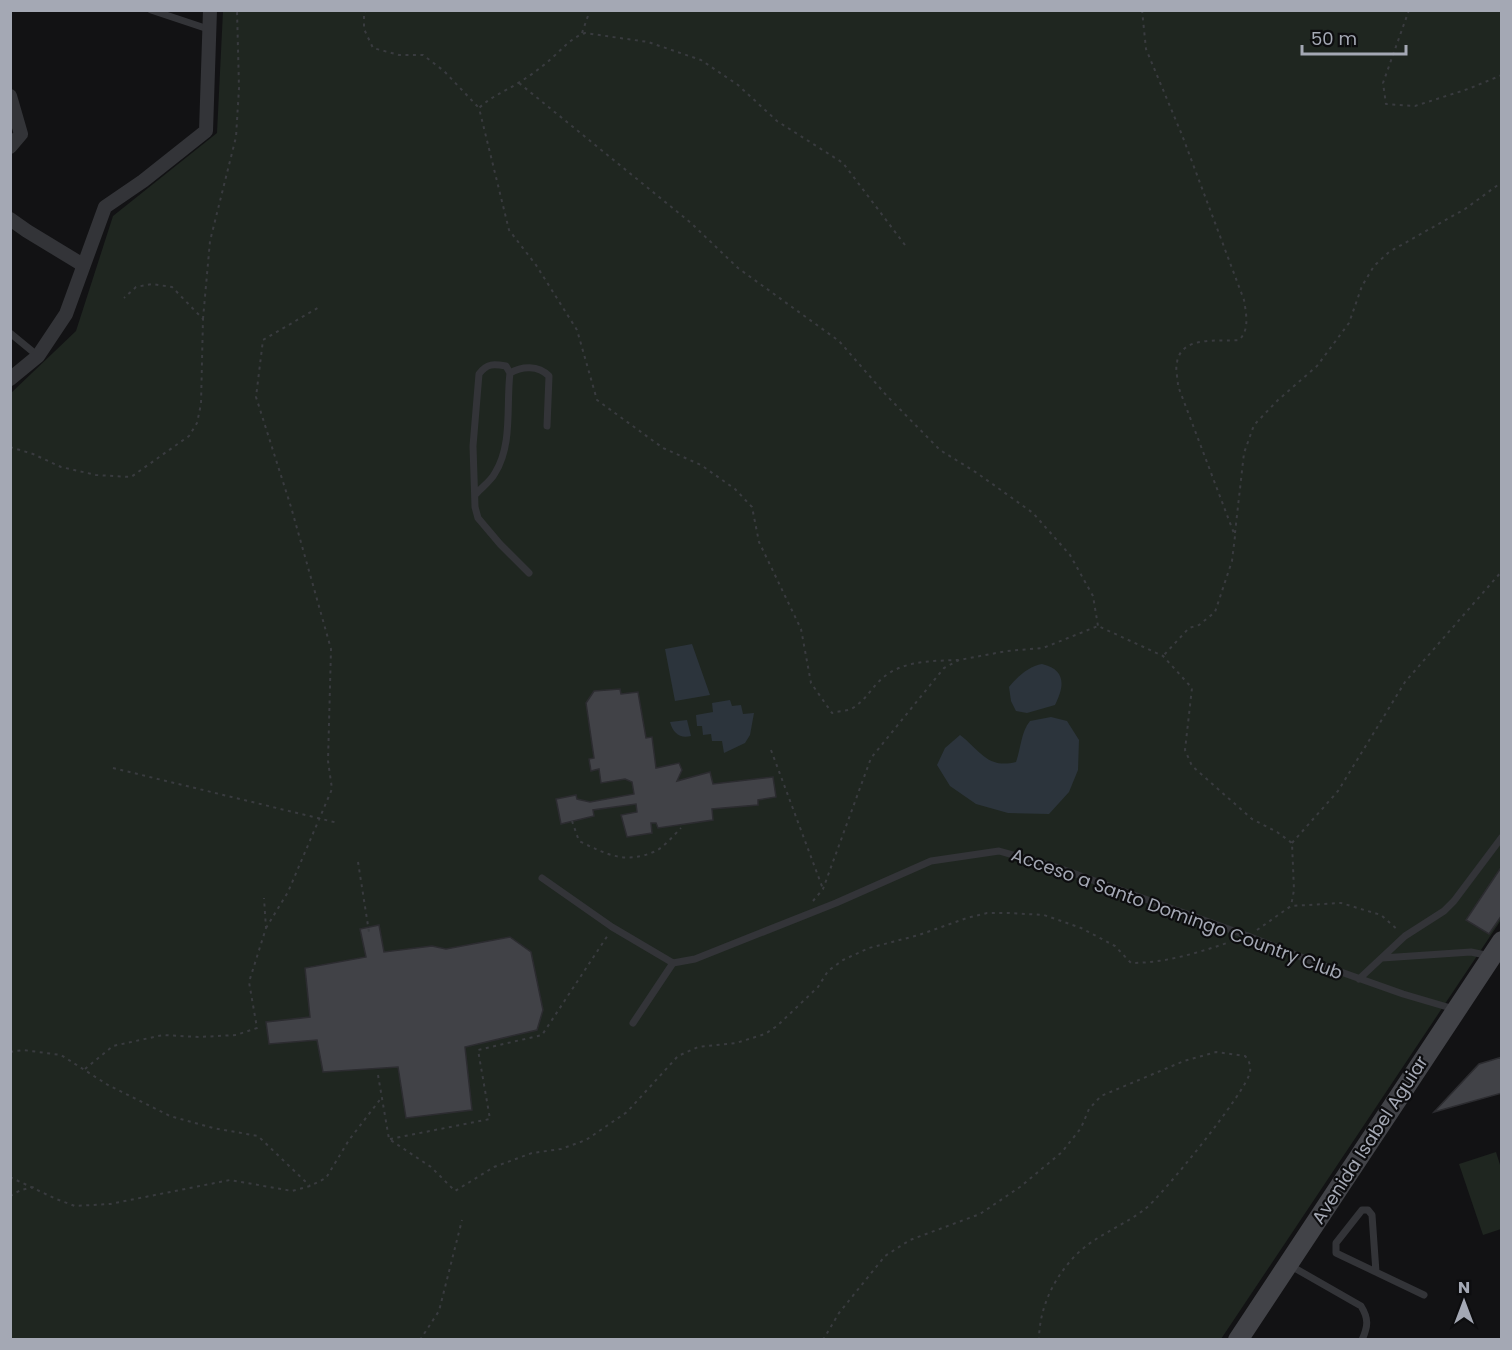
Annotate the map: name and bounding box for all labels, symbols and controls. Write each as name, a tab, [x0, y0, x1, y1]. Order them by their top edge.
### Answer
scale bar	[1302, 18, 1406, 56]
text: 50 m	[1311, 26, 1357, 51]
street label: Acceso a Santo Domingo Country Club	[1008, 842, 1346, 985]
street label: Avenida Isabel Aguiar	[1306, 1050, 1434, 1229]
north arrow	[1434, 1272, 1494, 1332]
text: N	[1458, 1276, 1470, 1299]

